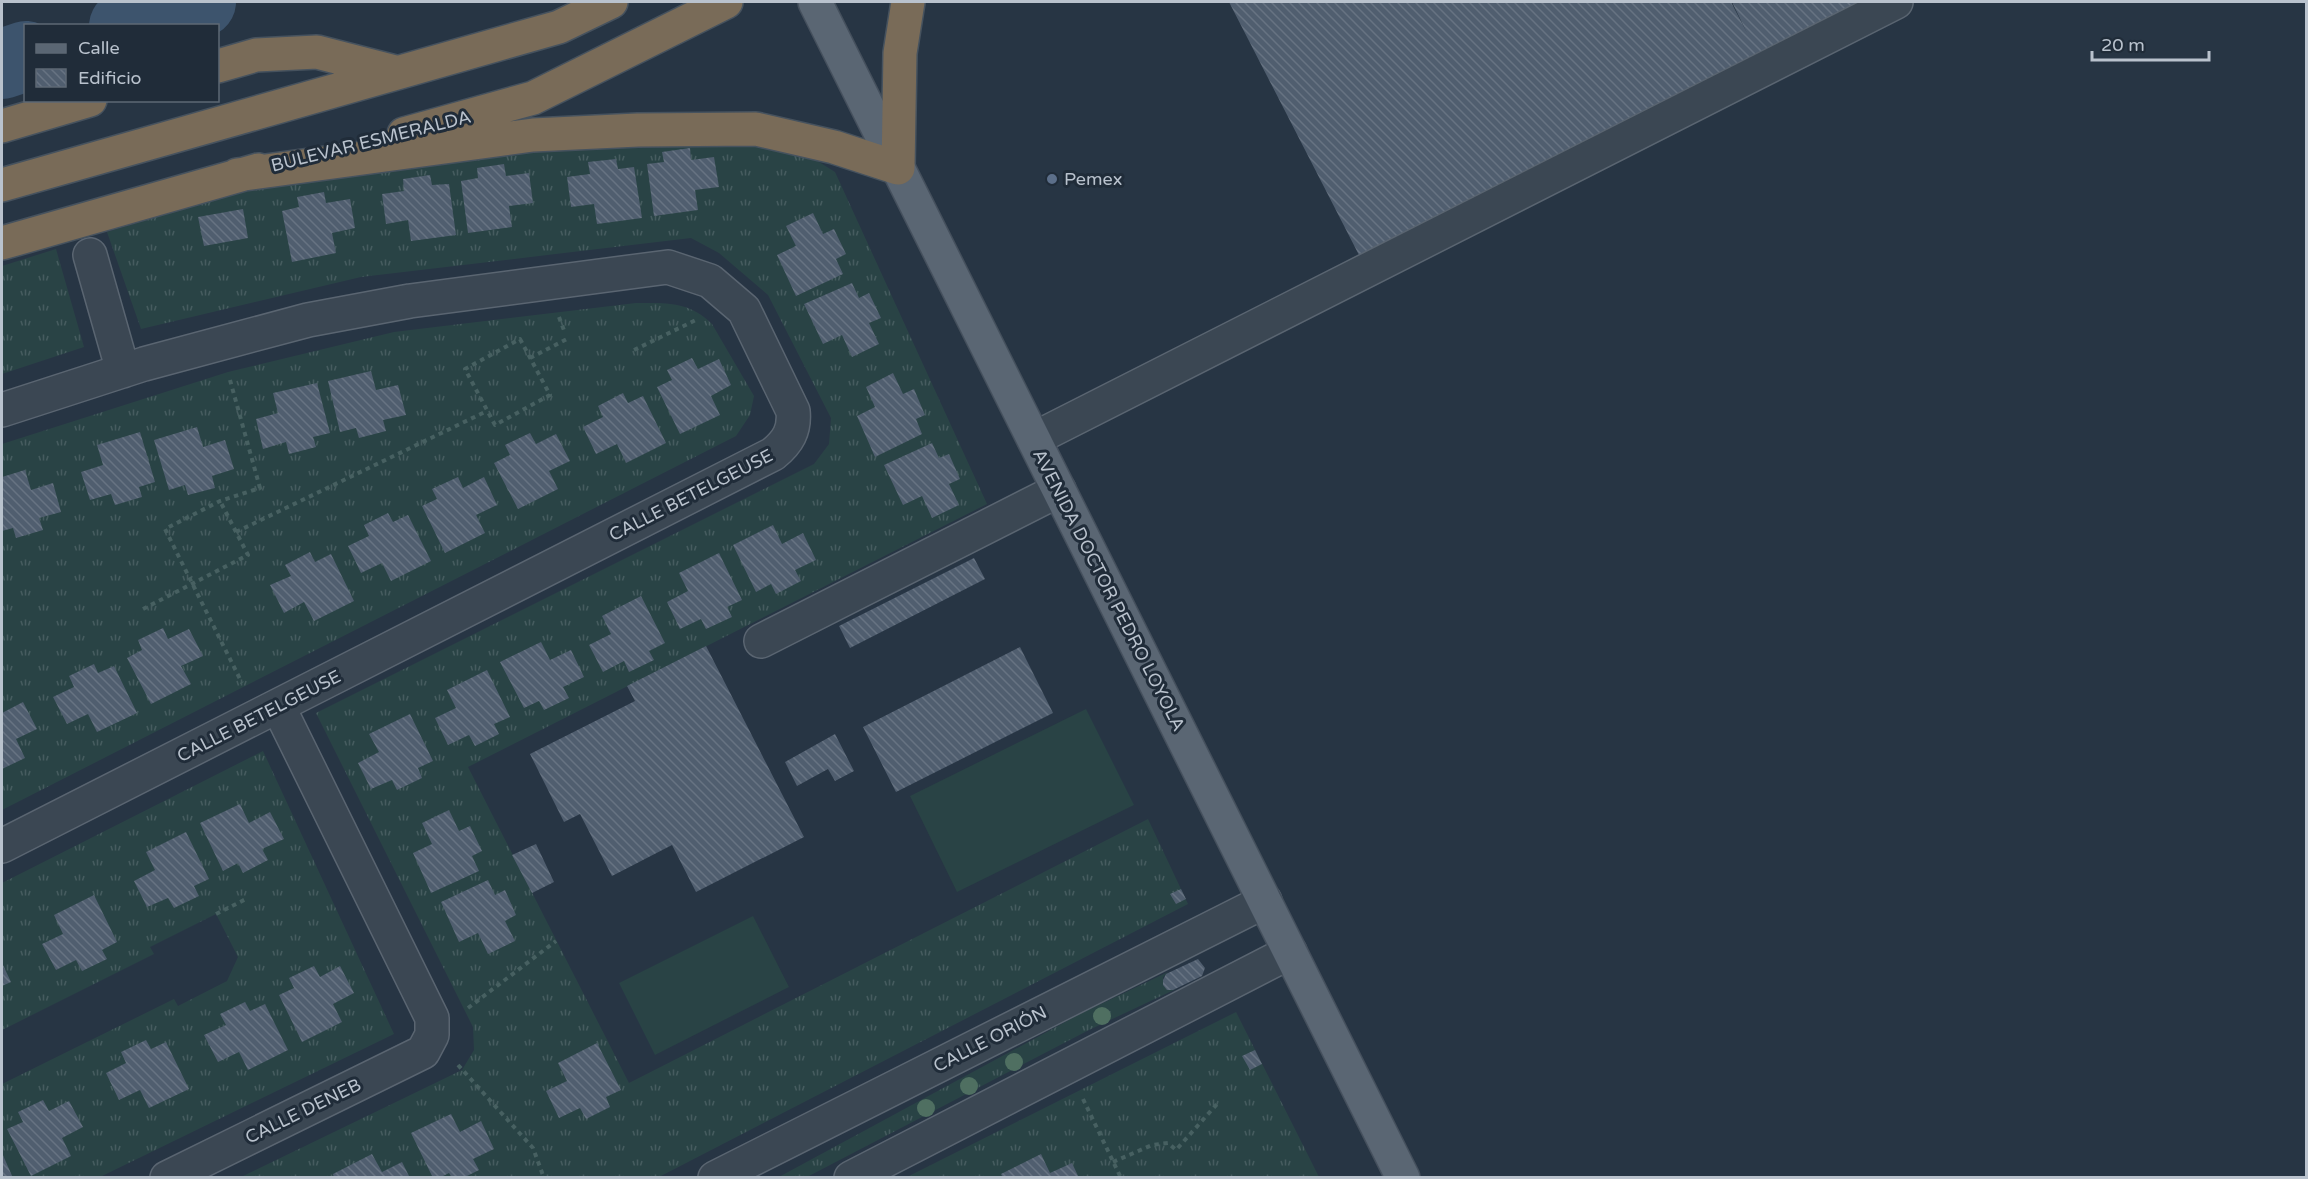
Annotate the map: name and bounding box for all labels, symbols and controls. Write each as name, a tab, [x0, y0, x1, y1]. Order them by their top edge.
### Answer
legend	[24, 24, 219, 102]
scale bar	[2092, 24, 2209, 62]
text: 20 m	[2101, 34, 2145, 56]
text: Calle	[78, 37, 120, 59]
text: Edificio	[78, 67, 142, 89]
street label: BULEVAR ESMERALDA	[269, 105, 473, 177]
place label: Pemex	[1064, 168, 1122, 190]
marker: Pemex	[1045, 172, 1059, 186]
street label: CALLE BETELGEUSE	[605, 444, 777, 546]
street label: AVENIDA DOCTOR PEDRO LOYOLA	[1028, 445, 1190, 735]
street label: CALLE BETELGEUSE	[173, 665, 345, 767]
street label: CALLE ORIÓN	[930, 1001, 1050, 1077]
street label: CALLE DENEB	[241, 1073, 365, 1149]

